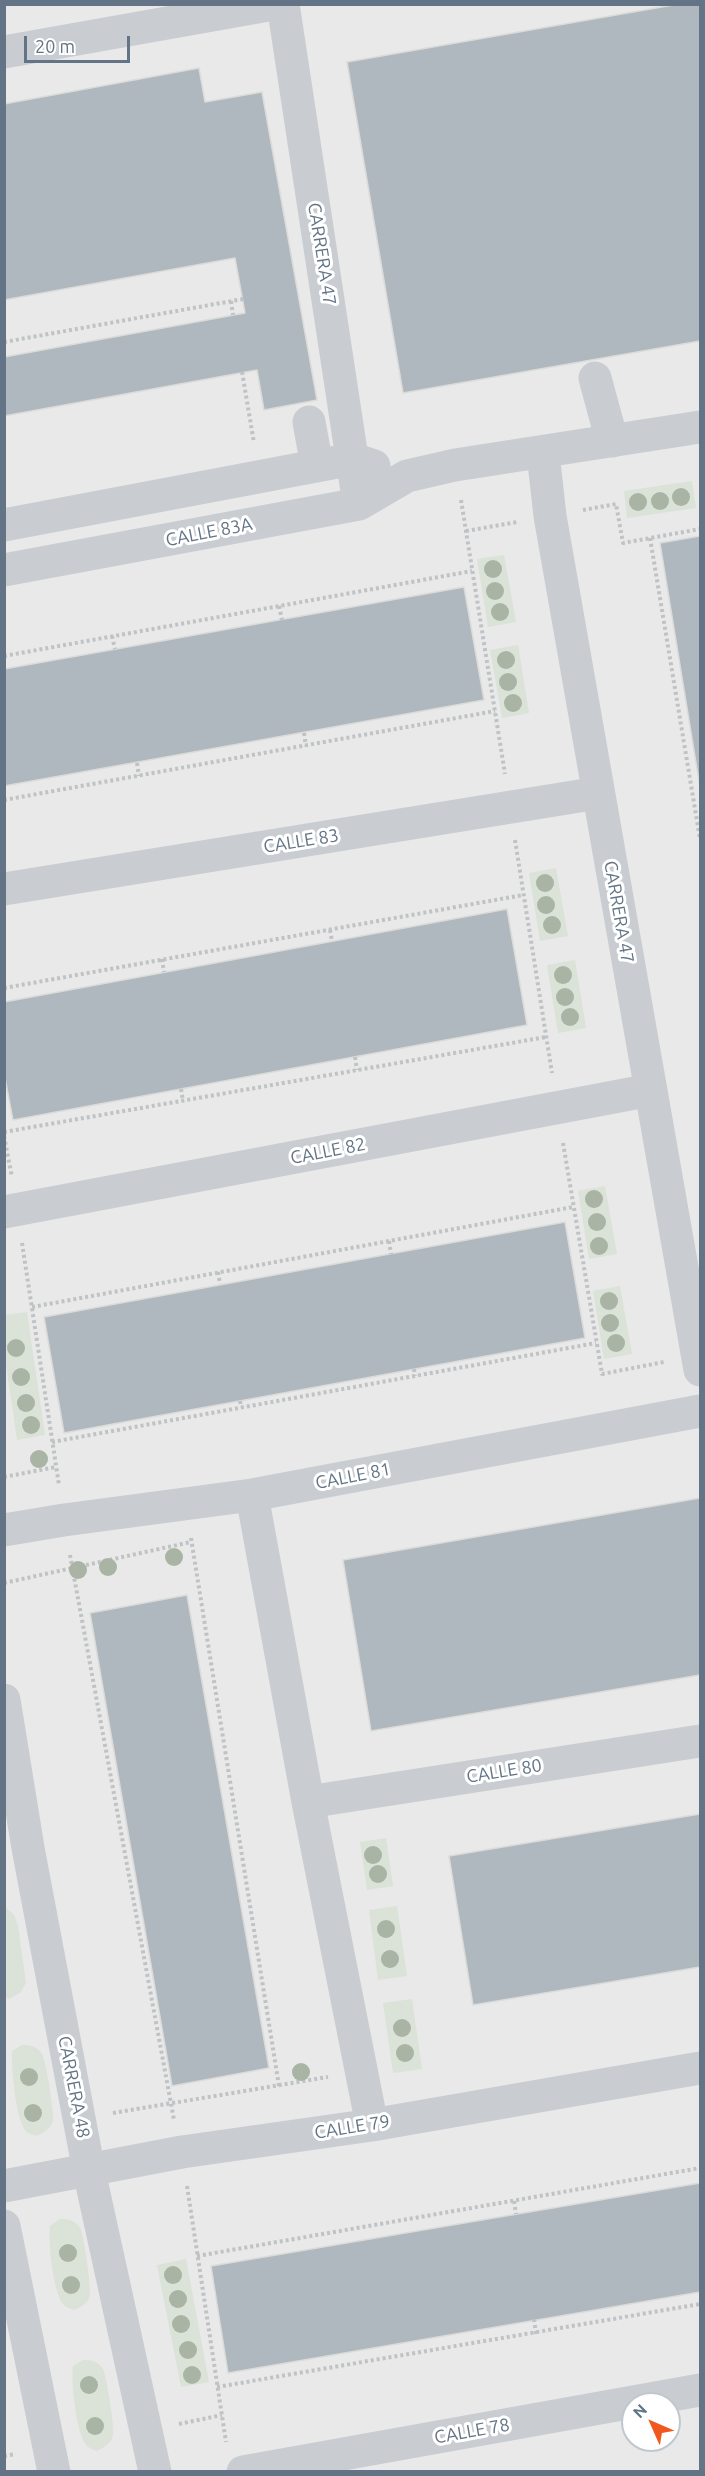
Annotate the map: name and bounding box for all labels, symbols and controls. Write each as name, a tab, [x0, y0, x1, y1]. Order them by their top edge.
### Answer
scale bar	[27, 24, 134, 62]
text: 20 m	[35, 36, 75, 56]
street label: CARRERA 47	[303, 201, 341, 307]
street label: CALLE 83A	[164, 513, 254, 551]
street label: CALLE 83	[262, 824, 340, 858]
street label: CARRERA 47	[599, 859, 639, 965]
street label: CALLE 82	[289, 1133, 367, 1169]
street label: CALLE 81	[314, 1458, 392, 1494]
street label: CALLE 80	[465, 1754, 543, 1788]
street label: CARRERA 48	[54, 2034, 94, 2140]
street label: CALLE 79	[313, 2110, 391, 2144]
north arrow	[621, 2392, 681, 2452]
text: N	[629, 2400, 650, 2421]
street label: CALLE 78	[433, 2414, 511, 2448]

